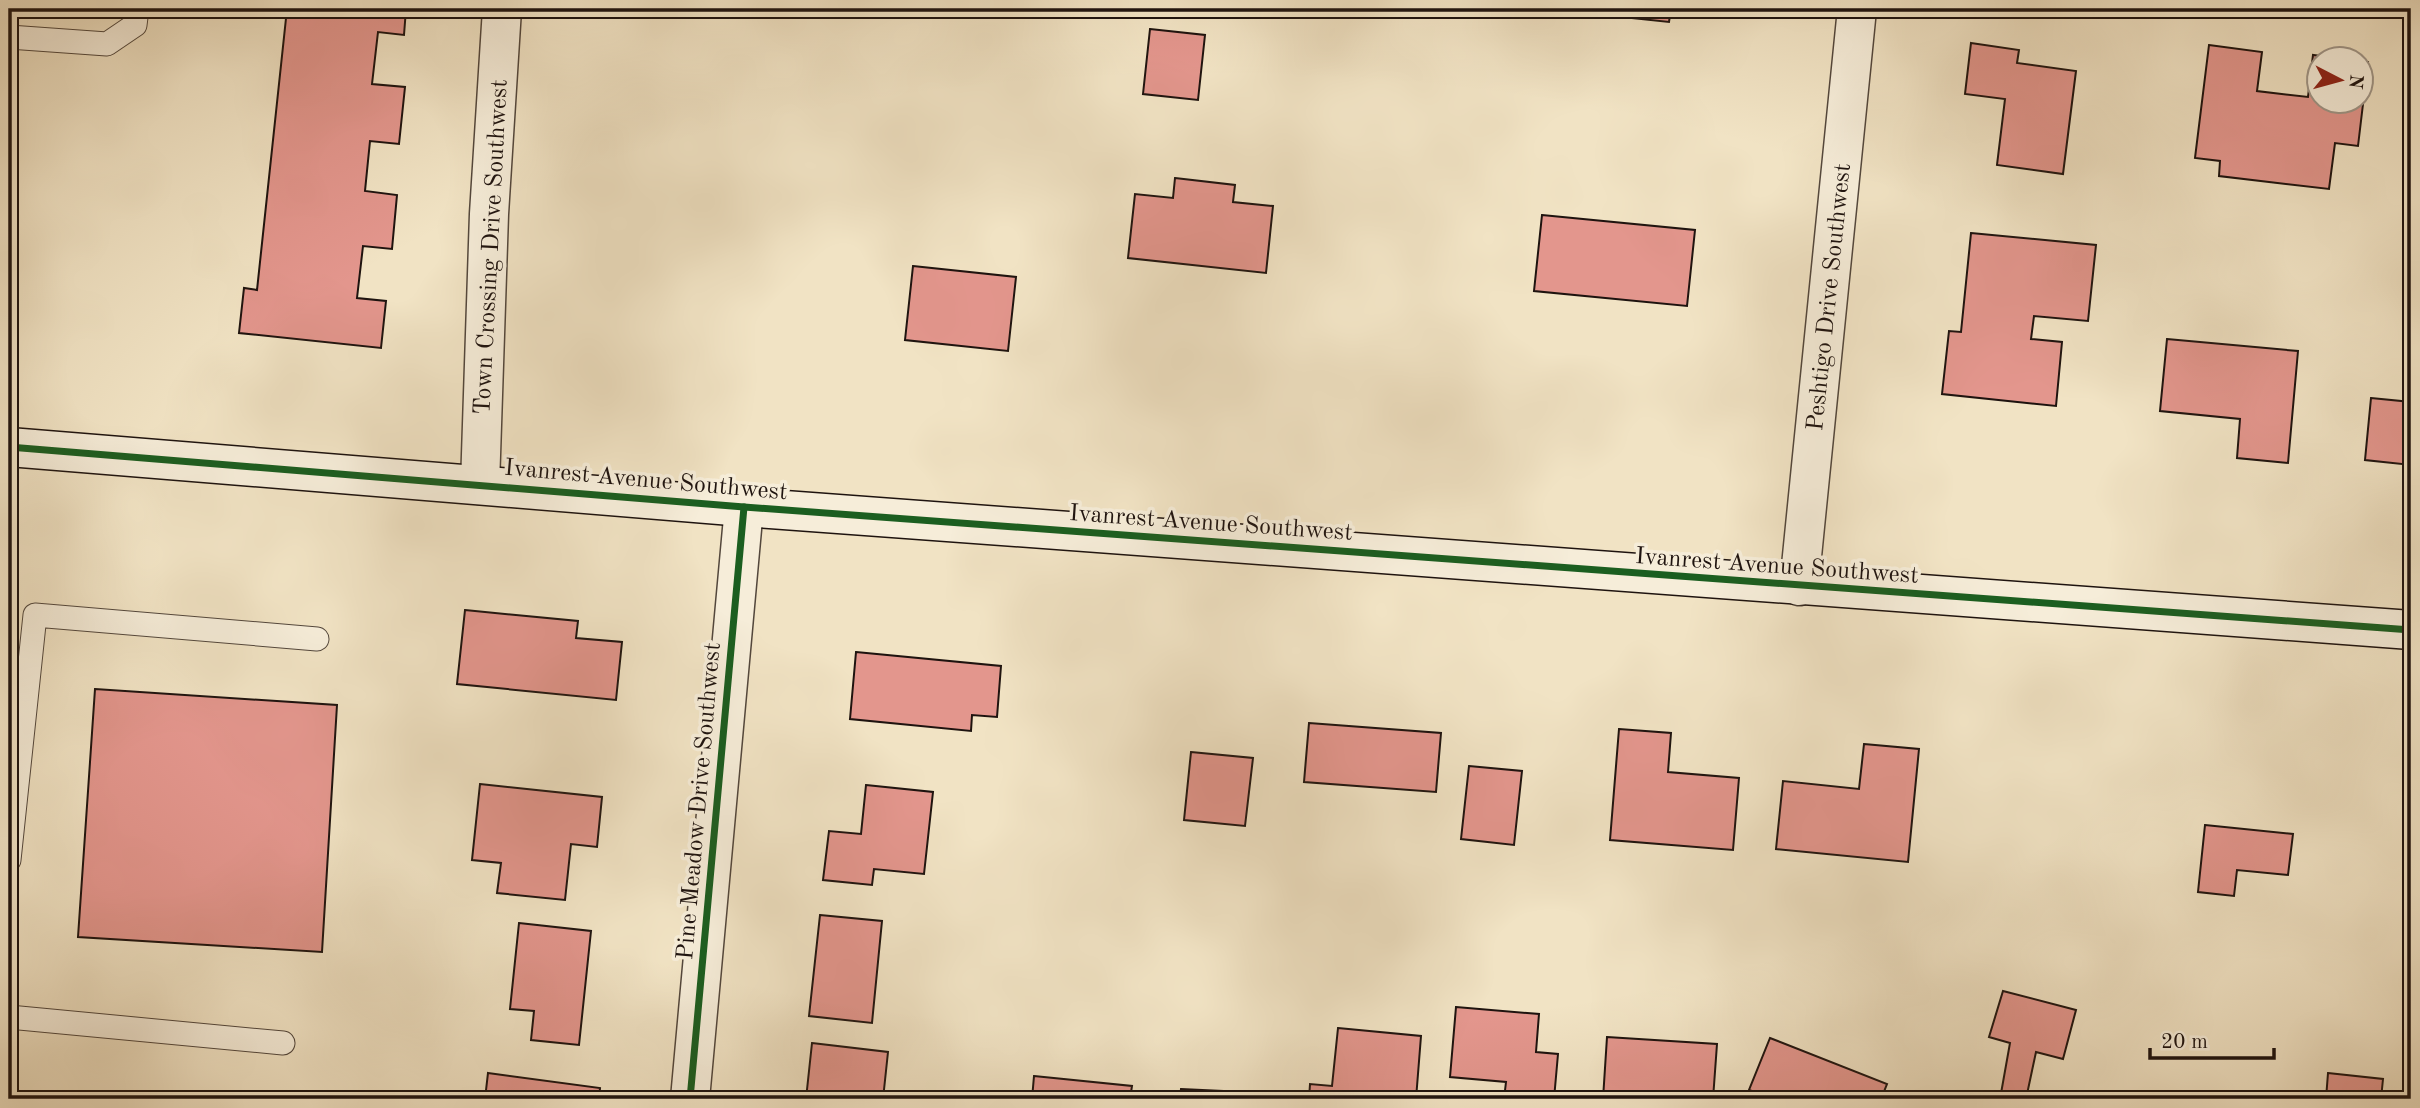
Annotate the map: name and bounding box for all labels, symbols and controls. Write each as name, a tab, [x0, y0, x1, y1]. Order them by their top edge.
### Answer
north arrow	[2304, 46, 2374, 116]
text: N	[2344, 73, 2365, 90]
street label: Town Crossing Drive Southwest	[471, 79, 513, 415]
street label: Peshtigo Drive Southwest	[1804, 162, 1856, 432]
street label: Ivanrest Avenue Southwest	[503, 457, 788, 505]
street label: Ivanrest Avenue Southwest	[1068, 502, 1353, 546]
street label: Ivanrest Avenue Southwest	[1634, 545, 1919, 589]
street label: Pine Meadow Drive Southwest	[674, 641, 726, 961]
scale bar	[2150, 1017, 2275, 1061]
text: 20 m	[2161, 1032, 2208, 1053]

